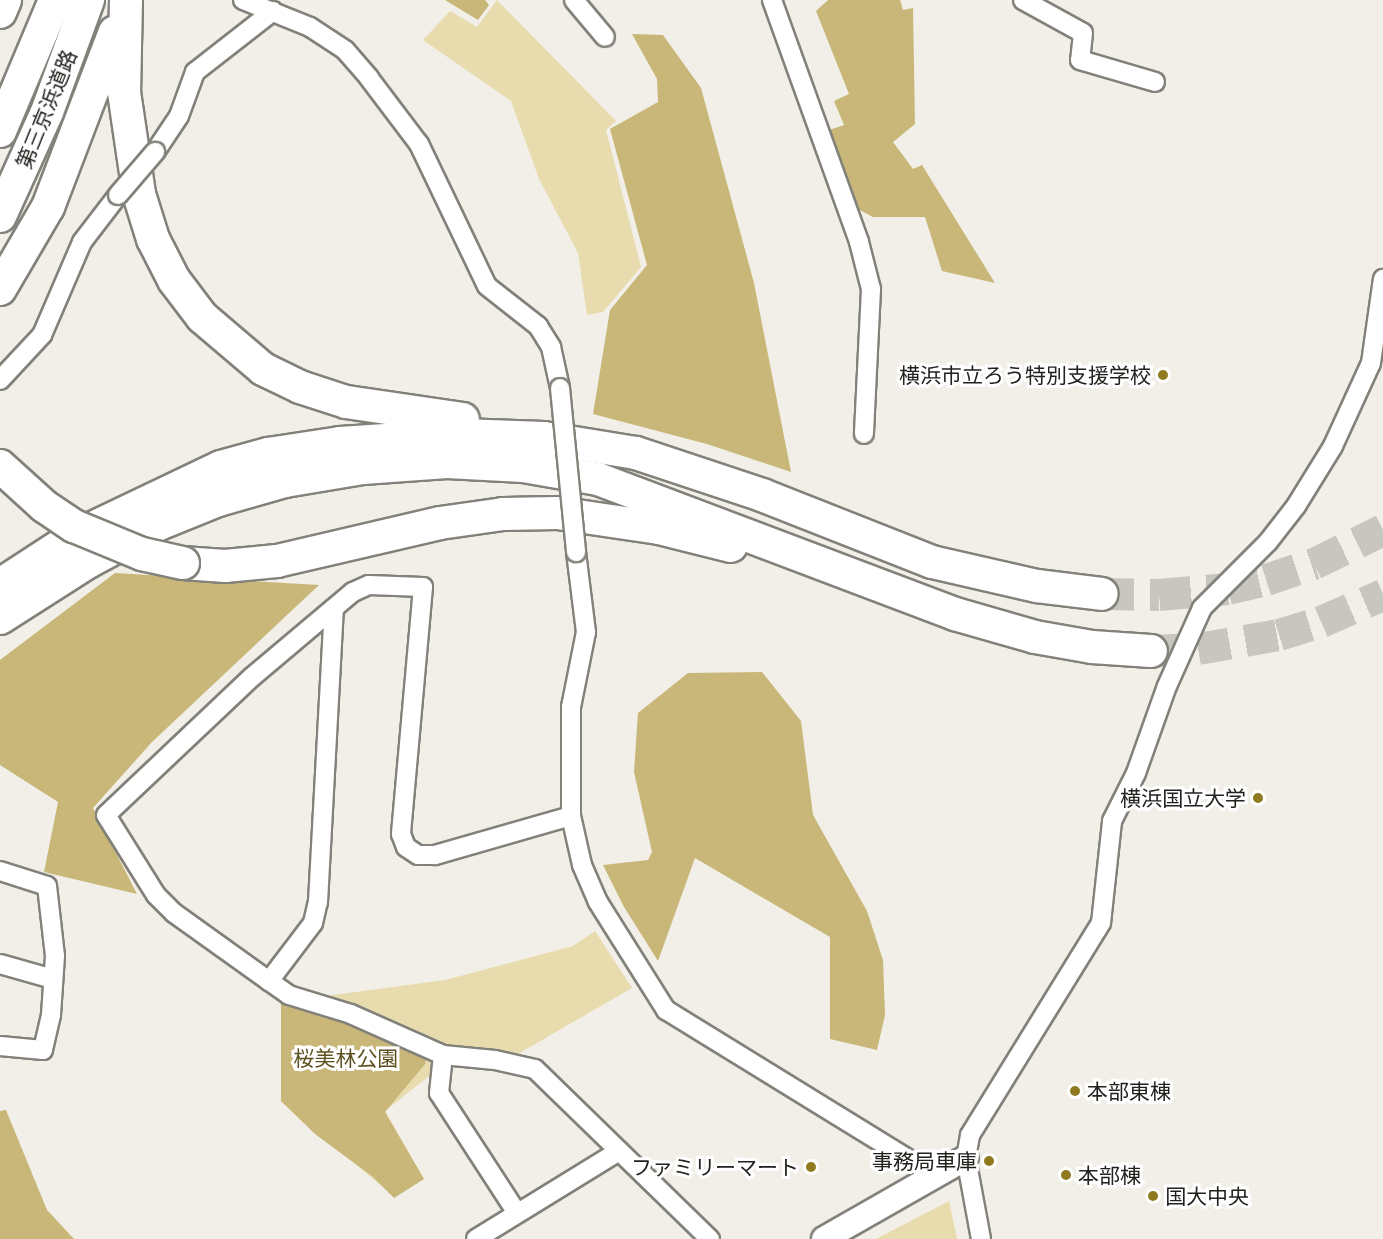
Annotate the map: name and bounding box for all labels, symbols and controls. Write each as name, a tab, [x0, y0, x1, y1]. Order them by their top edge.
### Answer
street label: 第三京浜道路	[11, 46, 81, 172]
place label: 横浜市立ろう特別支援学校	[899, 362, 1151, 388]
marker: 横浜市立ろう特別支援学校	[1156, 368, 1170, 382]
place label: 横浜国立大学	[1120, 785, 1246, 811]
marker: 横浜国立大学	[1251, 791, 1265, 805]
park label: 桜美林公園	[294, 1045, 398, 1071]
place label: 本部東棟	[1087, 1078, 1171, 1104]
marker: 本部東棟	[1068, 1084, 1082, 1098]
place label: 事務局車庫	[872, 1148, 977, 1174]
place label: ファミリーマート	[631, 1154, 799, 1180]
marker: 事務局車庫	[982, 1154, 996, 1168]
marker: ファミリーマート	[804, 1160, 818, 1174]
place label: 本部棟	[1078, 1162, 1141, 1188]
marker: 本部棟	[1059, 1168, 1073, 1182]
place label: 国大中央	[1165, 1183, 1249, 1209]
marker: 国大中央	[1146, 1189, 1160, 1203]

